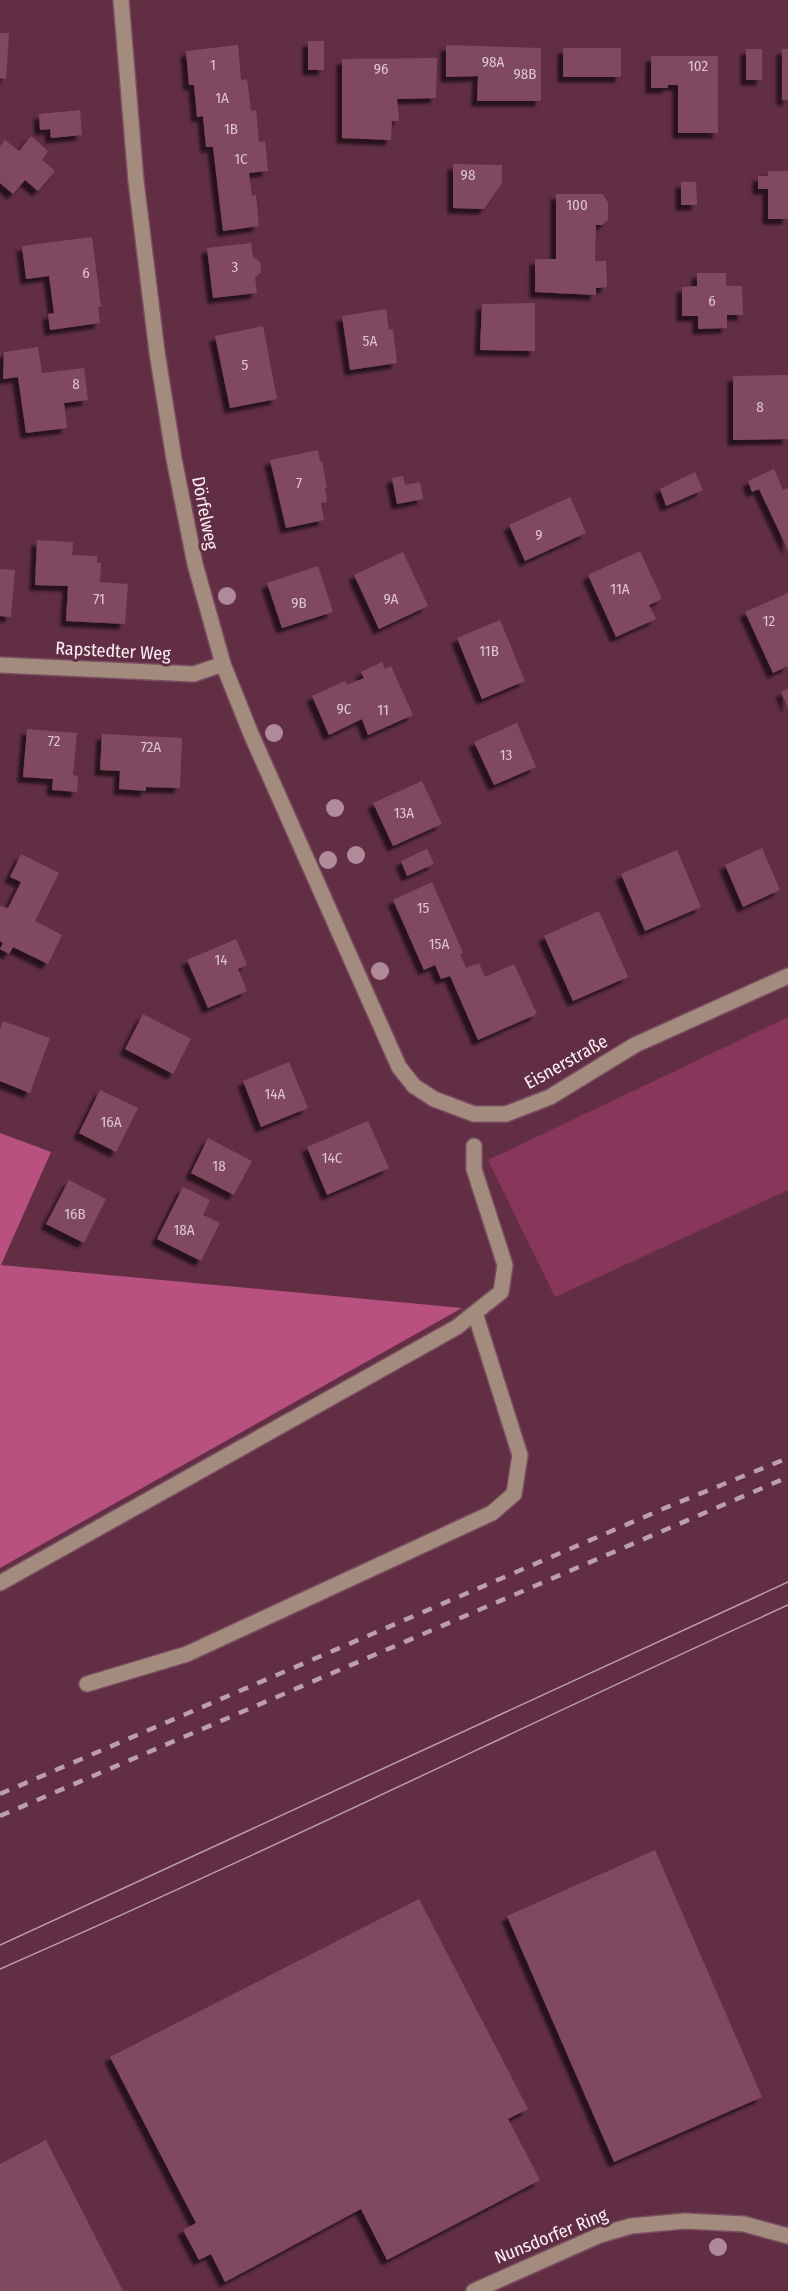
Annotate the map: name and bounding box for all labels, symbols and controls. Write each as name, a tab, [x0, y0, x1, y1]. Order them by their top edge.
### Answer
house number: 98A	[482, 53, 504, 71]
house number: 1	[210, 56, 216, 74]
house number: 102	[688, 57, 708, 75]
house number: 96	[374, 60, 388, 78]
house number: 98B	[514, 65, 537, 83]
house number: 1A	[215, 89, 229, 107]
house number: 1B	[224, 120, 238, 138]
house number: 1C	[234, 150, 248, 168]
house number: 98	[461, 166, 475, 184]
house number: 100	[566, 196, 588, 214]
house number: 3	[232, 258, 239, 276]
house number: 6	[82, 264, 90, 282]
house number: 6	[708, 292, 716, 310]
house number: 5A	[363, 332, 377, 350]
house number: 5	[242, 356, 249, 374]
house number: 8	[72, 375, 80, 393]
house number: 8	[756, 398, 764, 416]
street label: Dörfelweg	[187, 474, 223, 552]
house number: 7	[296, 474, 302, 492]
house number: 9	[535, 526, 543, 544]
house number: 11A	[610, 580, 630, 598]
house number: 71	[93, 590, 105, 608]
house number: 9A	[383, 590, 399, 608]
house number: 9B	[291, 594, 307, 612]
house number: 12	[763, 612, 776, 630]
street label: Rapstedter Weg	[55, 637, 172, 665]
house number: 11B	[479, 642, 499, 660]
house number: 9C	[337, 700, 352, 718]
house number: 11	[377, 701, 389, 719]
house number: 72	[48, 732, 61, 750]
house number: 72A	[141, 738, 161, 756]
house number: 13	[500, 746, 513, 764]
house number: 13A	[394, 804, 414, 822]
house number: 15	[417, 899, 429, 917]
house number: 15A	[429, 935, 449, 953]
house number: 14	[214, 951, 228, 969]
street label: Eisnerstraße	[521, 1030, 612, 1094]
house number: 14A	[264, 1085, 286, 1103]
house number: 16A	[100, 1113, 122, 1131]
house number: 14C	[322, 1149, 343, 1167]
house number: 18	[212, 1157, 226, 1175]
house number: 16B	[64, 1205, 86, 1223]
house number: 18A	[173, 1221, 195, 1239]
street label: Nunsdorfer Ring	[491, 2203, 611, 2269]

